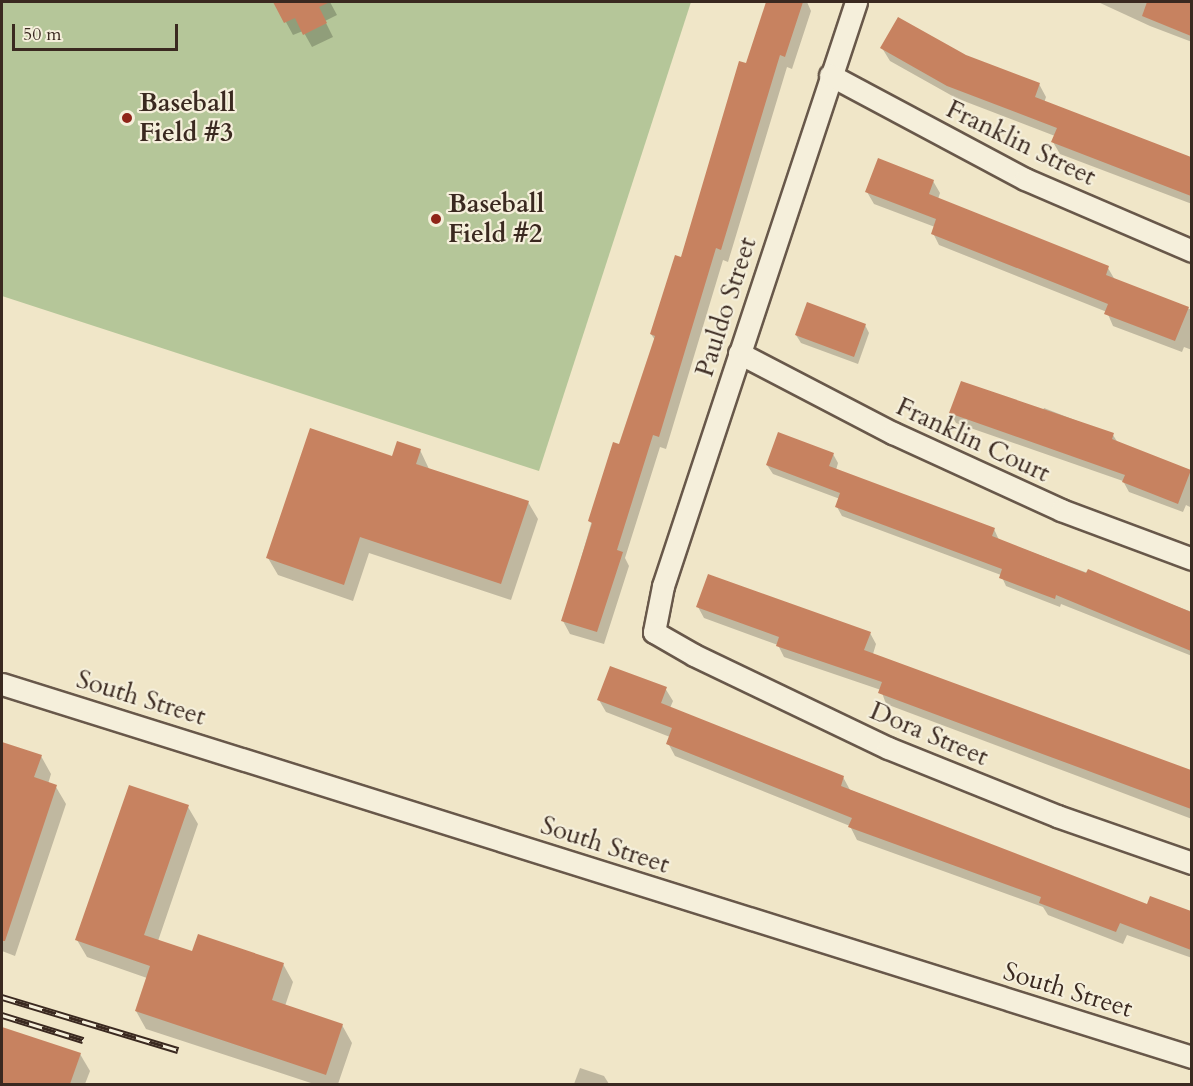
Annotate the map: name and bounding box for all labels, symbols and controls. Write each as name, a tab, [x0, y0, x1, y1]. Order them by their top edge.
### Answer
scale bar	[15, 12, 182, 50]
text: 50 m	[23, 22, 62, 47]
place label: Baseball Field #3	[139, 87, 235, 148]
street label: Franklin Street	[941, 93, 1101, 193]
marker: Baseball Field #3	[120, 111, 134, 125]
place label: Baseball Field #2	[448, 188, 544, 249]
marker: Baseball Field #2	[429, 212, 443, 226]
street label: Pauldo Street	[689, 233, 763, 381]
street label: Franklin Court	[891, 391, 1055, 489]
street label: South Street	[73, 664, 209, 732]
street label: Dora Street	[865, 695, 993, 773]
street label: South Street	[537, 810, 673, 880]
street label: South Street	[1000, 956, 1136, 1024]

